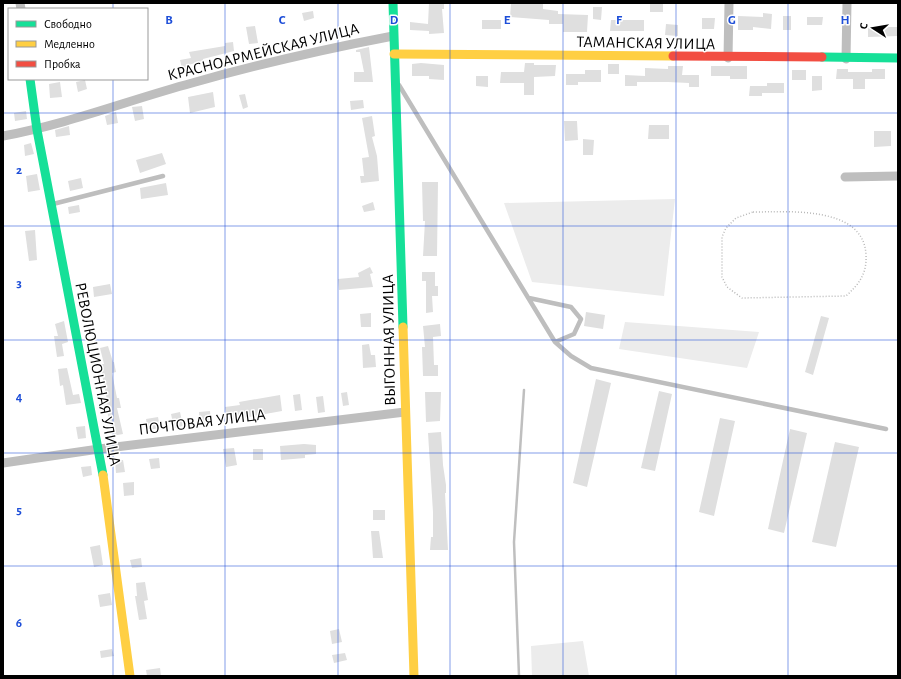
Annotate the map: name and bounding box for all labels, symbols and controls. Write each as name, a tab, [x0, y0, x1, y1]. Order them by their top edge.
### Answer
legend	[8, 8, 148, 80]
north arrow	[853, 8, 893, 48]
text: B	[165, 14, 173, 27]
text: C	[279, 14, 286, 27]
text: D	[390, 14, 399, 27]
text: E	[504, 14, 511, 27]
text: F	[616, 14, 623, 27]
text: G	[728, 14, 736, 27]
text: H	[840, 14, 850, 27]
text: Свободно	[44, 18, 92, 30]
street label: КРАСНОАРМЕЙСКАЯ УЛИЦА	[166, 19, 361, 84]
text: С	[858, 22, 870, 30]
street label: ТАМАНСКАЯ УЛИЦА	[576, 34, 716, 52]
text: Медленно	[44, 38, 95, 50]
text: Пробка	[44, 58, 81, 70]
text: 2	[16, 164, 22, 177]
street label: ВЫГОННАЯ УЛИЦА	[380, 273, 398, 406]
text: 3	[16, 277, 22, 290]
street label: РЕВОЛЮЦИОННАЯ УЛИЦА	[72, 281, 124, 468]
text: 4	[16, 391, 23, 404]
street label: ПОЧТОВАЯ УЛИЦА	[138, 406, 267, 438]
text: 5	[16, 504, 22, 517]
text: 6	[16, 617, 22, 630]

